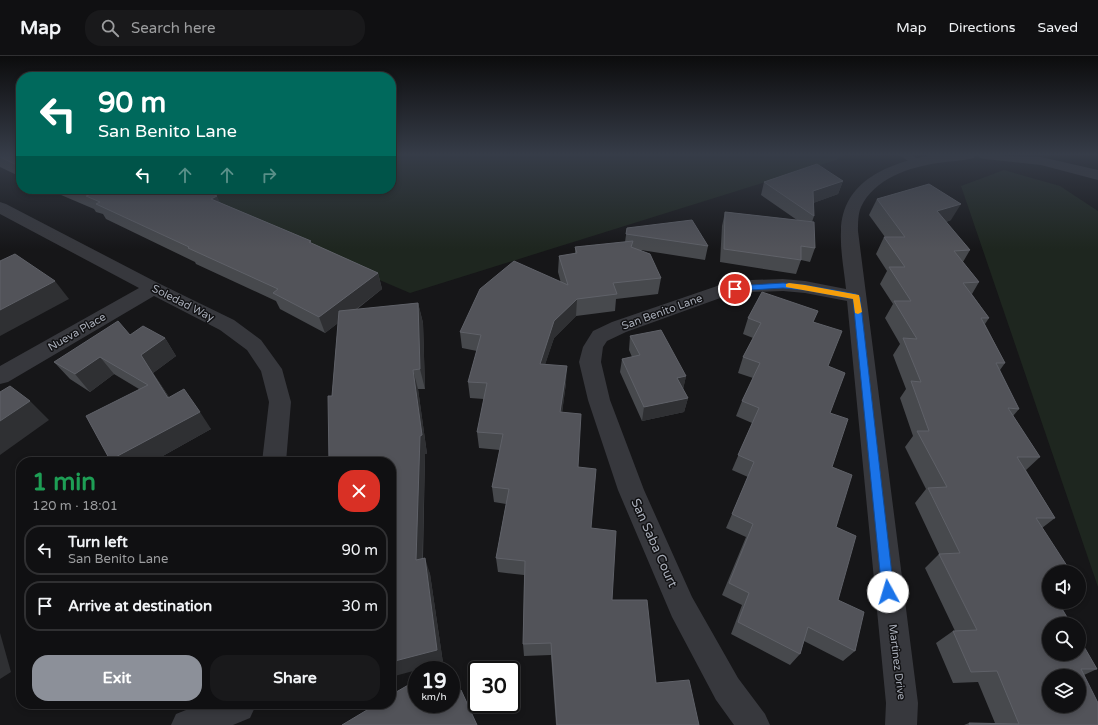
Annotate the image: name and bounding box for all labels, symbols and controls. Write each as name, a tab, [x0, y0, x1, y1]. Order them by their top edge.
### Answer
search box	[85, 10, 365, 46]
text: Map	[20, 17, 61, 39]
icon: search	[99, 17, 121, 39]
text: Search here	[131, 19, 215, 37]
text: Map	[896, 19, 927, 36]
text: Directions	[949, 19, 1016, 36]
text: Saved	[1038, 19, 1078, 36]
text: 90 m	[98, 86, 166, 120]
icon: left	[32, 88, 84, 140]
text: San Benito Lane	[98, 120, 237, 142]
icon: left	[132, 164, 154, 186]
icon: ahead	[174, 164, 196, 186]
icon: ahead	[216, 164, 238, 186]
icon: right	[258, 164, 280, 186]
pin	[718, 272, 752, 306]
icon: arrive	[724, 278, 746, 300]
street label: Soledad Way	[150, 282, 216, 324]
street label: San Benito Lane	[620, 291, 704, 333]
street label: Nueva Place	[46, 310, 108, 354]
text: 1 min	[32, 468, 96, 497]
button: close	[338, 470, 380, 512]
street label: San Saba Court	[627, 496, 681, 590]
text: 120 m · 18:01	[32, 498, 118, 514]
text: Turn left	[68, 533, 128, 551]
icon: left	[34, 539, 56, 561]
text: 90 m	[341, 541, 378, 559]
text: San Benito Lane	[68, 551, 168, 567]
map controls	[1042, 565, 1086, 713]
button: sound	[1042, 565, 1086, 609]
position arrow	[867, 571, 909, 613]
icon: arrive	[34, 595, 56, 617]
text: Arrive at destination	[68, 597, 212, 615]
text: 30 m	[341, 597, 378, 615]
button: search	[1042, 617, 1086, 661]
street label: Martinez Drive	[886, 623, 908, 701]
button: Exit	[32, 655, 202, 701]
button: Share	[210, 655, 380, 701]
speed limit sign: 30	[468, 661, 520, 713]
button: layers	[1042, 669, 1086, 713]
text: 19	[421, 670, 447, 694]
text: km/h	[421, 691, 447, 703]

